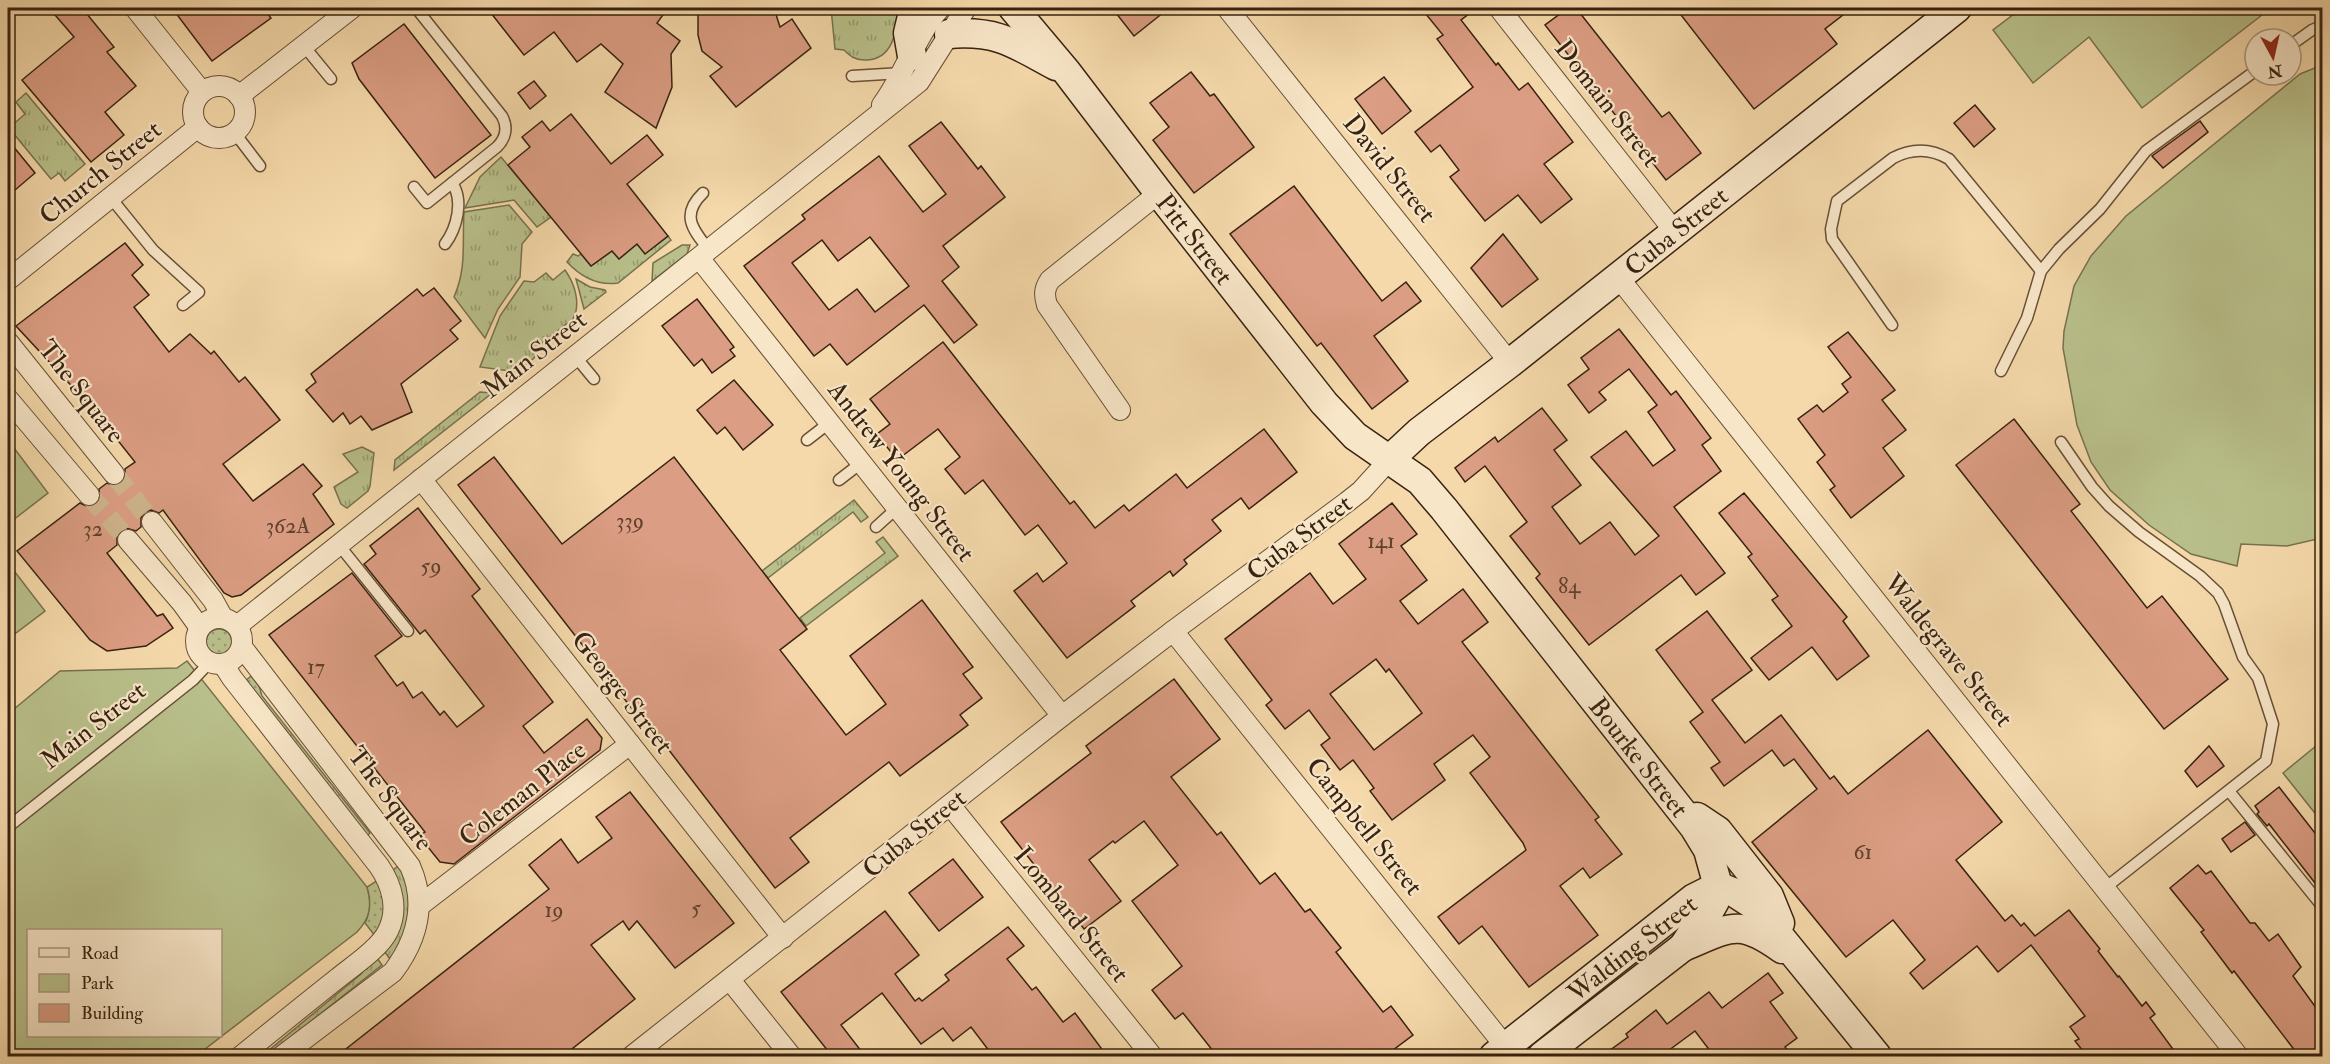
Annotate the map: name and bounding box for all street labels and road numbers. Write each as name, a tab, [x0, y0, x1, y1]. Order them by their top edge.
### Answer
street label: Domain Street	[1547, 33, 1667, 174]
street label: David Street	[1336, 108, 1443, 229]
street label: Church Street	[33, 114, 168, 232]
street label: Cuba Street	[1618, 180, 1735, 283]
street label: Pitt Street	[1149, 188, 1240, 292]
street label: Main Street	[476, 304, 593, 406]
street label: The Square	[31, 334, 131, 450]
street label: Andrew Young Street	[820, 374, 982, 568]
street label: Cuba Street	[1241, 488, 1359, 588]
street label: Waldegrave Street	[1876, 567, 2020, 734]
street label: George Street	[564, 625, 680, 760]
street label: Main Street	[35, 675, 152, 777]
street label: Bourke Street	[1581, 691, 1695, 824]
street label: Coleman Place	[453, 734, 593, 853]
street label: The Square	[341, 740, 440, 857]
street label: Campbell Street	[1298, 751, 1430, 903]
street label: Cuba Street	[856, 782, 973, 885]
street label: Lombard Street	[1007, 840, 1136, 989]
street label: Walding Street	[1561, 888, 1704, 1010]

